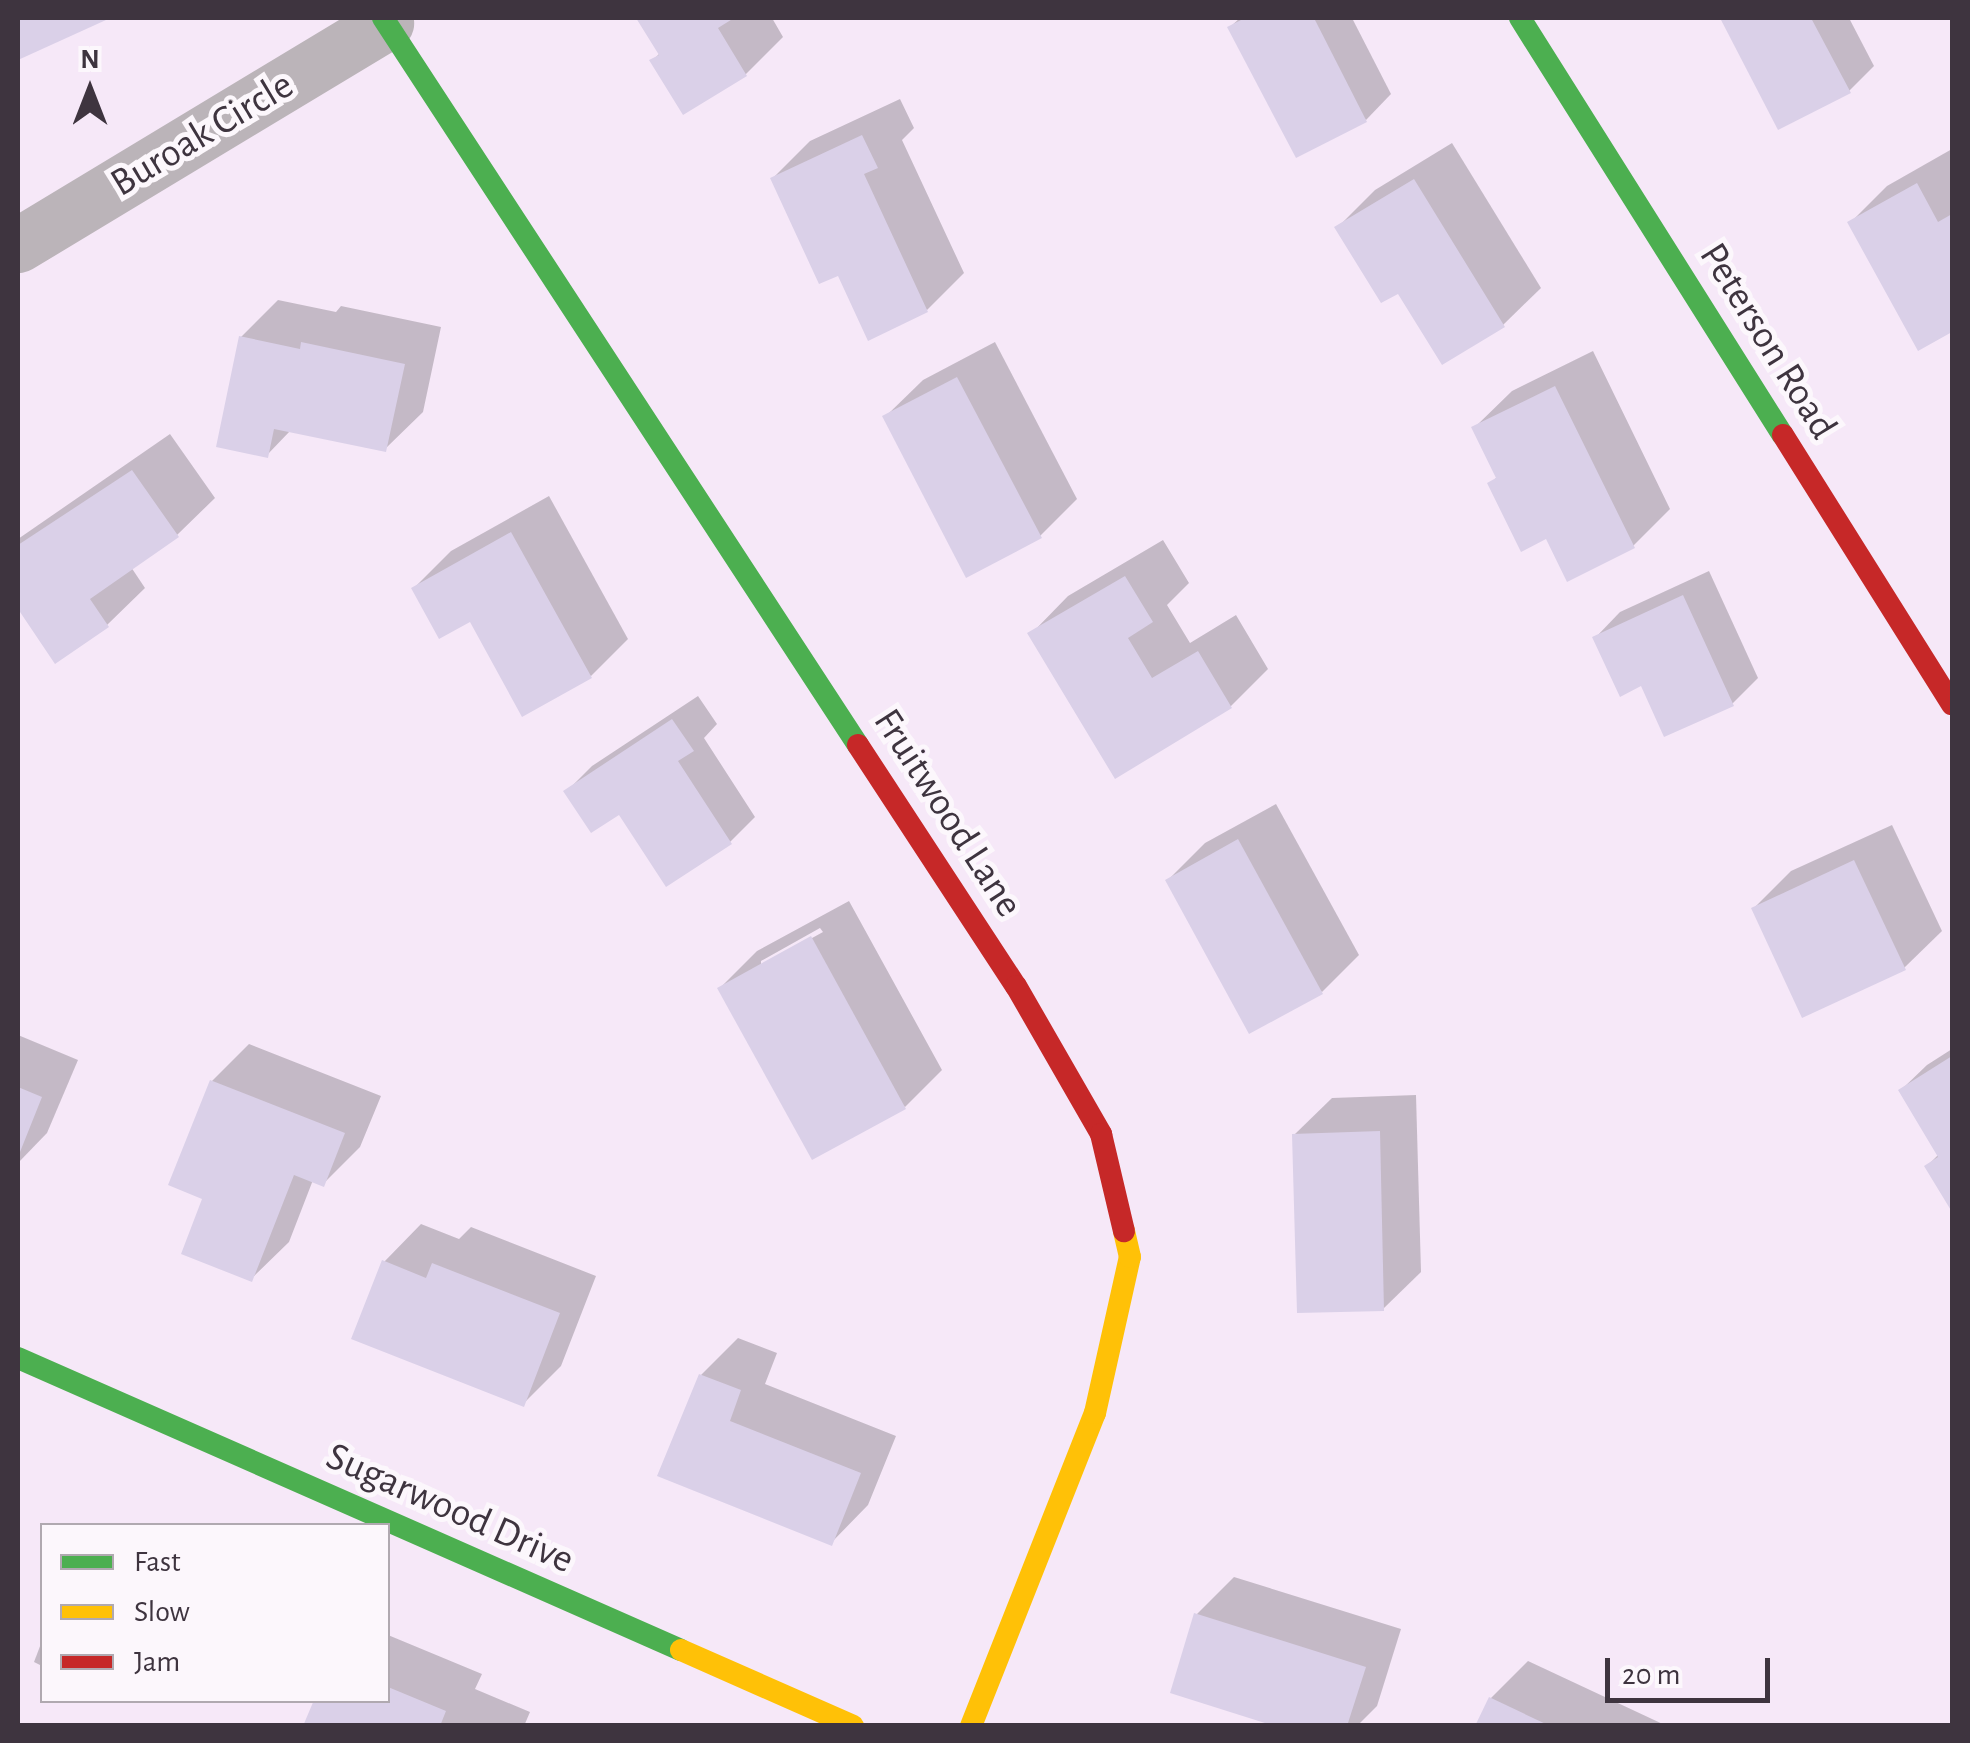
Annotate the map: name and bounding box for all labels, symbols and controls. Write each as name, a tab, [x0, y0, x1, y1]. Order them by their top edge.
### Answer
north arrow	[40, 40, 140, 140]
text: N	[80, 46, 100, 74]
street label: Buroak Circle	[102, 61, 302, 207]
street label: Peterson Road	[1689, 234, 1847, 448]
street label: Fruitwood Lane	[863, 700, 1033, 926]
street label: Sugarwood Drive	[319, 1432, 581, 1584]
legend	[40, 1523, 390, 1703]
text: Fast	[134, 1547, 181, 1577]
text: Slow	[134, 1597, 190, 1627]
scale bar	[1610, 1638, 1775, 1700]
text: Jam	[134, 1647, 180, 1677]
text: 20 m	[1622, 1660, 1680, 1690]

